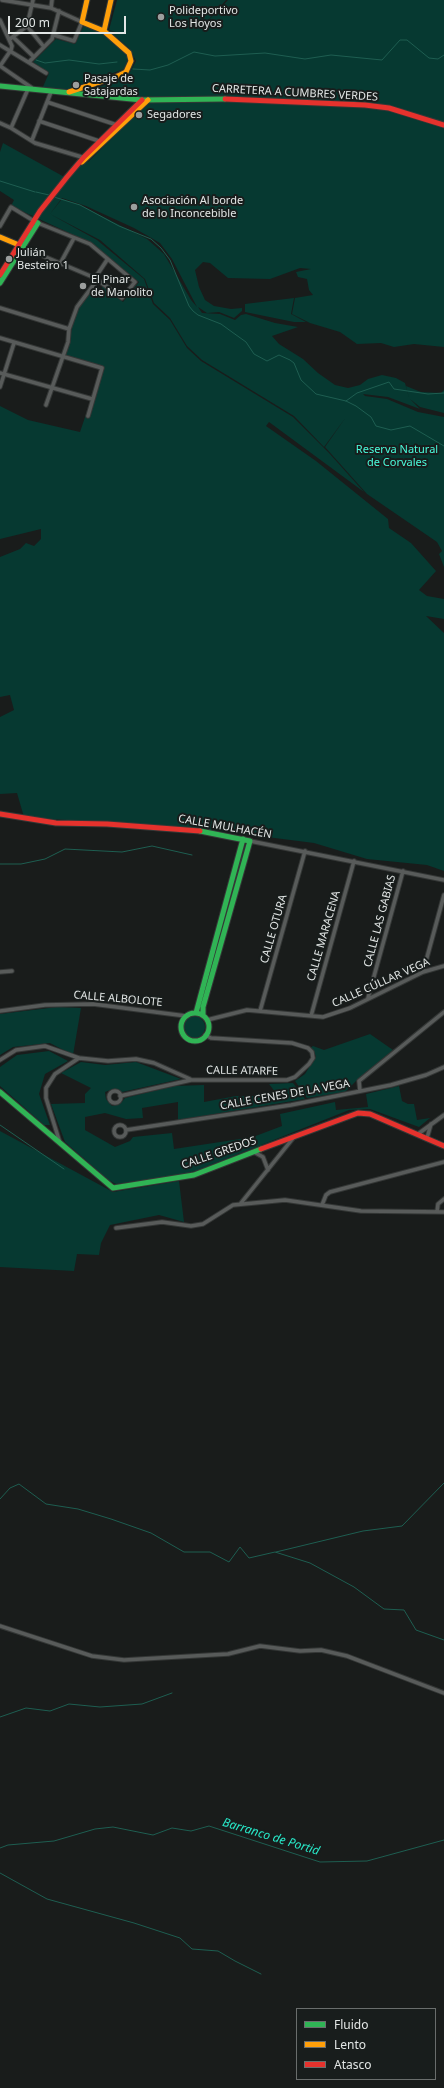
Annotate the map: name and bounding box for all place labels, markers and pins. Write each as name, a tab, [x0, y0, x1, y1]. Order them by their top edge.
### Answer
place label: Polideportivo Los Hoyos	[169, 4, 238, 30]
marker: Polideportivo Los Hoyos	[156, 12, 166, 22]
place label: Pasaje de Satajardas	[84, 72, 138, 98]
marker: Pasaje de Satajardas	[71, 80, 81, 90]
place label: Segadores	[147, 108, 201, 122]
marker: Segadores	[134, 110, 144, 120]
place label: Asociación Al borde de lo Inconcebible	[142, 194, 243, 220]
marker: Asociación Al borde de lo Inconcebible	[129, 202, 139, 212]
place label: Julián Besteiro 1	[17, 246, 69, 272]
marker: Julián Besteiro 1	[4, 254, 14, 264]
place label: El Pinar de Manolito	[91, 273, 153, 299]
marker: El Pinar de Manolito	[78, 281, 88, 291]

